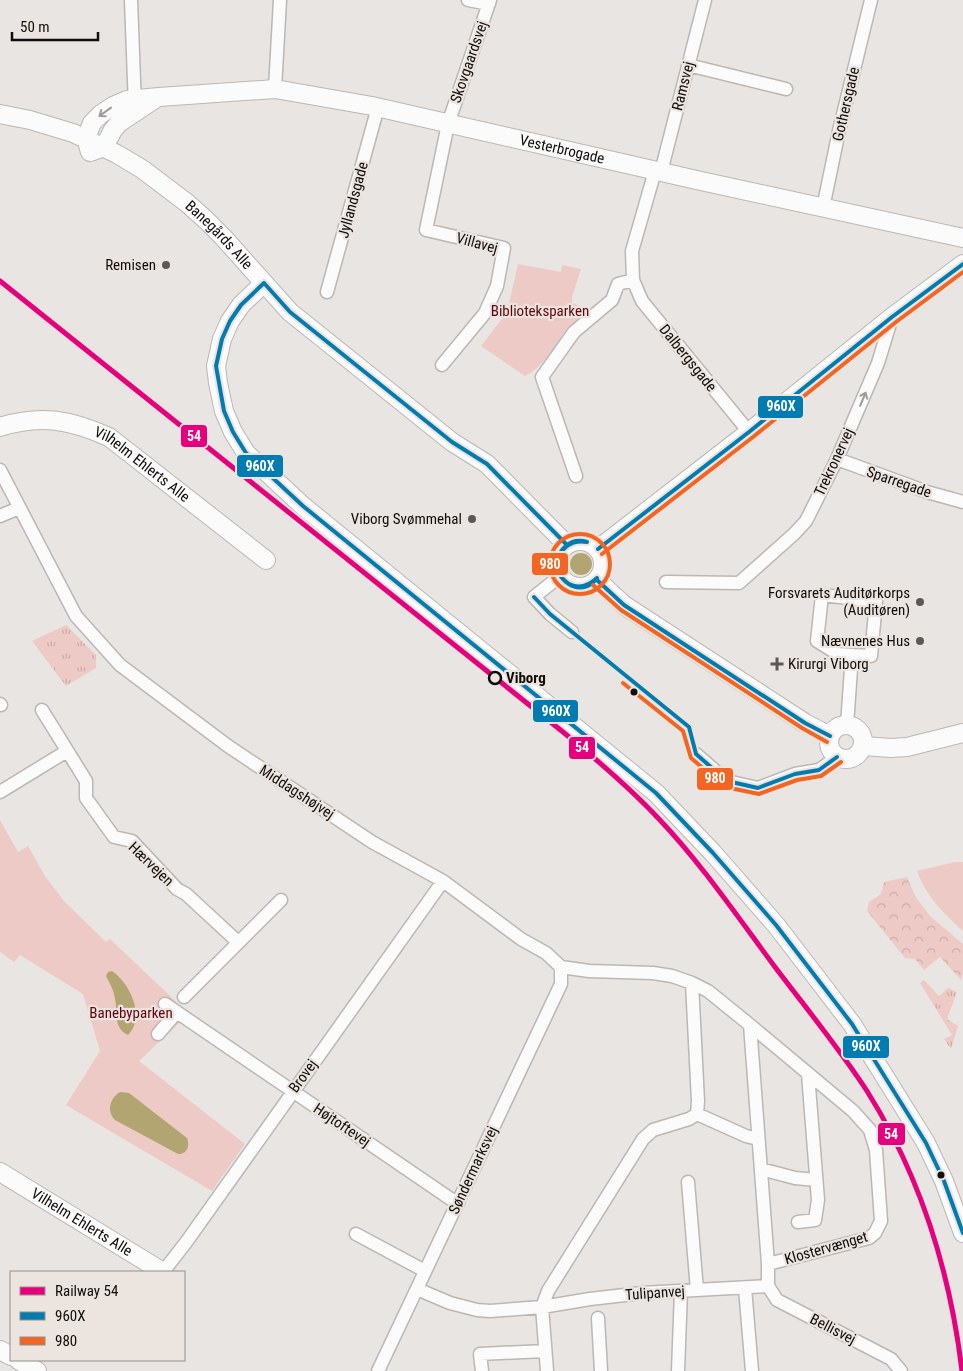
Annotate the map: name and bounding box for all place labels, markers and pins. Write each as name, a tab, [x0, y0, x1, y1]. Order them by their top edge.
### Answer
place label: Remisen	[105, 256, 156, 274]
marker: Remisen	[160, 259, 172, 271]
place label: Viborg Svømmehal	[351, 510, 462, 528]
marker: Viborg Svømmehal	[466, 513, 478, 525]
place label: Forsvarets Auditørkorps (Auditøren)	[768, 584, 910, 619]
marker: Forsvarets Auditørkorps (Auditøren)	[914, 596, 926, 608]
place label: Nævnenes Hus	[821, 632, 910, 650]
marker: Nævnenes Hus	[914, 635, 926, 647]
place label: Kirurgi Viborg	[788, 655, 869, 673]
marker: Kirurgi Viborg	[770, 657, 784, 671]
place label: Viborg	[506, 669, 546, 687]
marker: Viborg	[488, 671, 502, 685]
unlabelled marker	[629, 687, 639, 697]
unlabelled marker	[936, 1170, 946, 1180]

